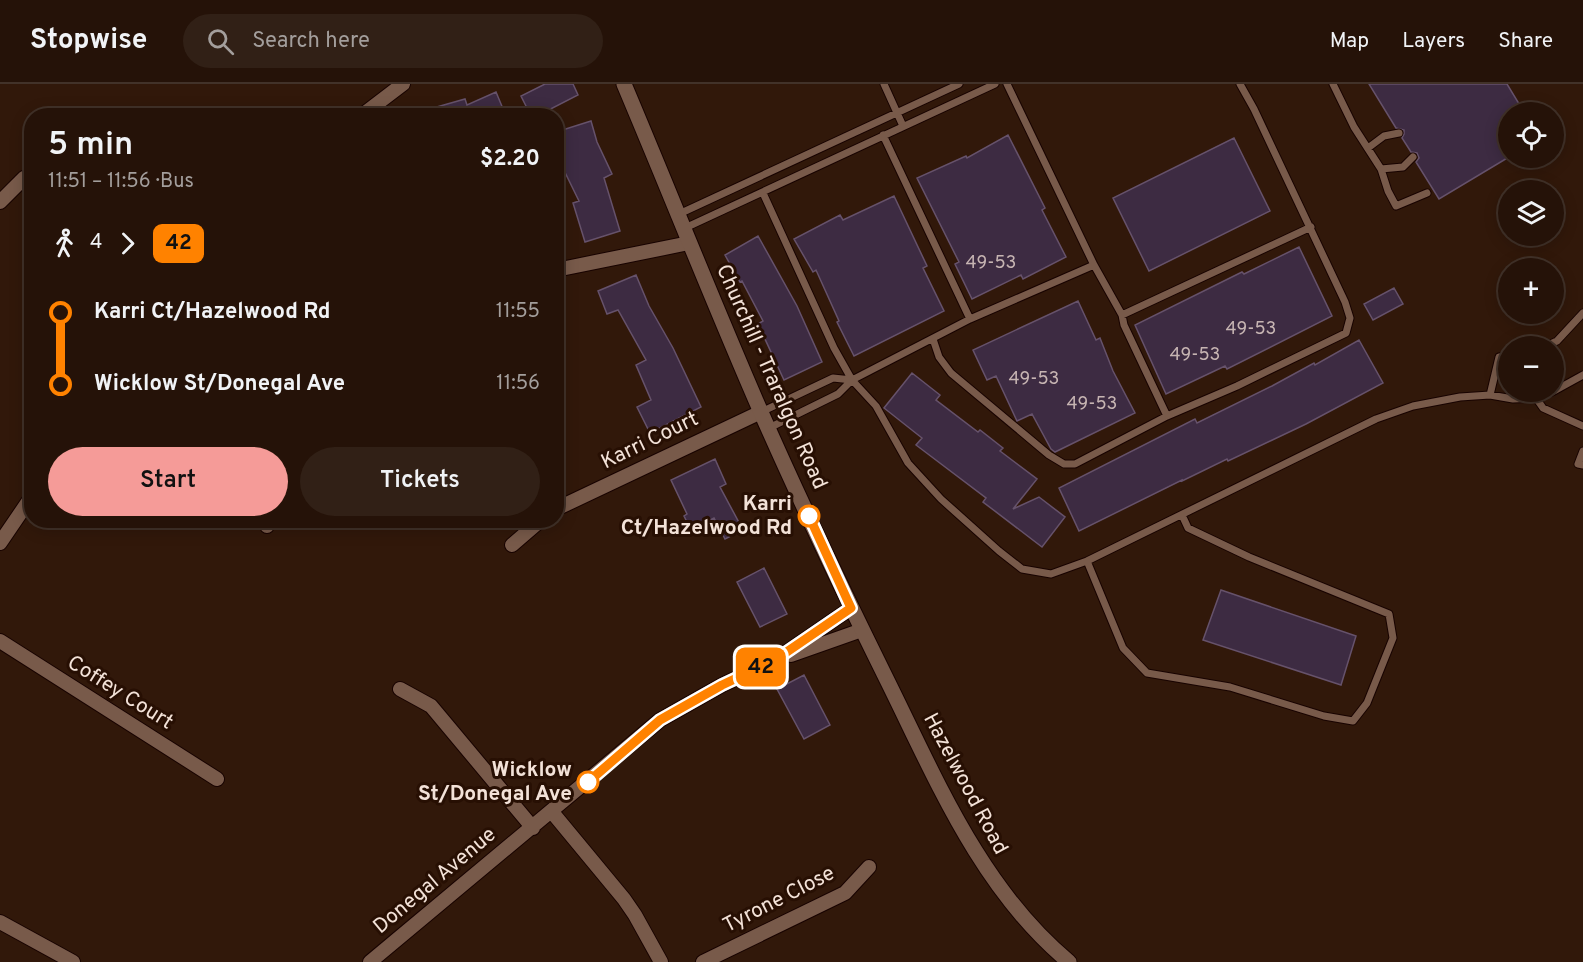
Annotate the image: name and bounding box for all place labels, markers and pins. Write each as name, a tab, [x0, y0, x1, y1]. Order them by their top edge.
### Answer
place label: Karri Ct/Hazelwood Rd	[621, 491, 792, 542]
marker: Karri Ct/Hazelwood Rd	[798, 505, 820, 527]
place label: Wicklow St/Donegal Ave	[418, 757, 572, 808]
marker: Wicklow St/Donegal Ave	[577, 771, 599, 793]

